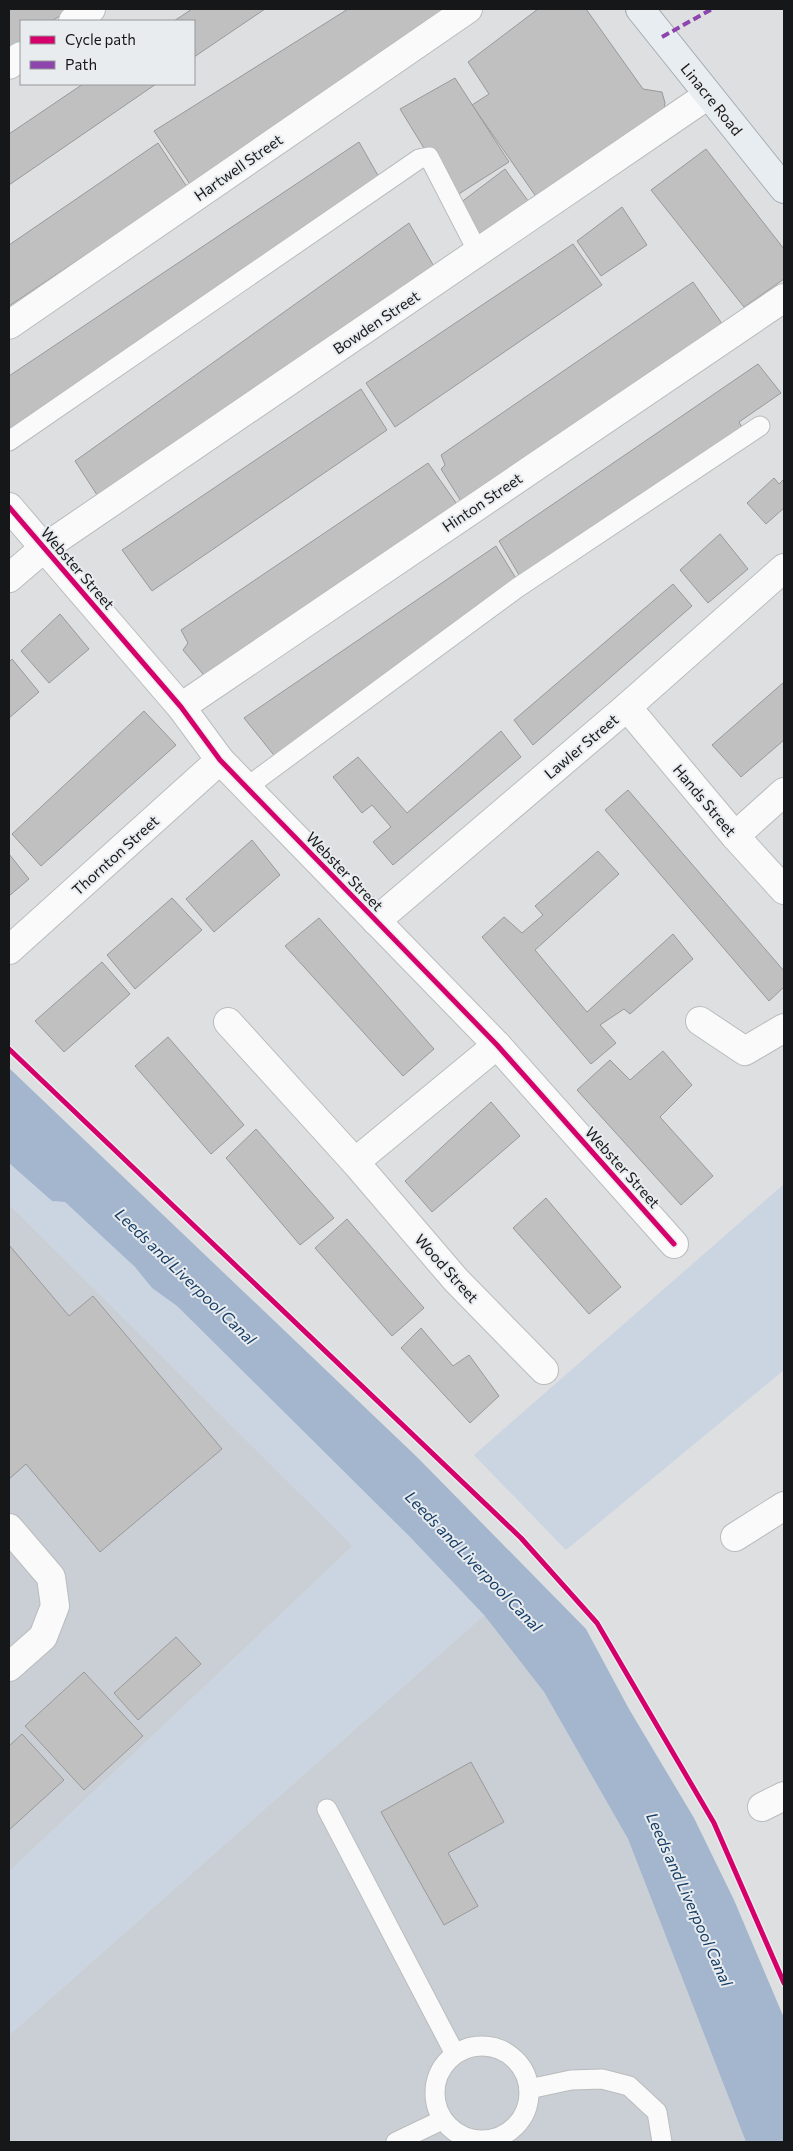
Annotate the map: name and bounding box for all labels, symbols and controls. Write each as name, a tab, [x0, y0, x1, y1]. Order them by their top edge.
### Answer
legend	[20, 20, 195, 85]
text: Cycle path	[65, 30, 136, 48]
text: Path	[65, 55, 97, 73]
street label: Linacre Road	[677, 59, 747, 139]
street label: Hartwell Street	[190, 130, 286, 204]
street label: Bowden Street	[329, 286, 423, 358]
street label: Hinton Street	[439, 469, 525, 535]
street label: Webster Street	[37, 523, 119, 613]
street label: Lawler Street	[540, 710, 622, 782]
street label: Hands Street	[670, 760, 740, 840]
street label: Thornton Street	[68, 811, 162, 899]
street label: Webster Street	[303, 828, 387, 914]
street label: Webster Street	[582, 1123, 664, 1211]
water label: Leeds and Liverpool Canal	[112, 1204, 261, 1349]
street label: Wood Street	[412, 1230, 482, 1306]
water label: Leeds and Liverpool Canal	[402, 1487, 547, 1636]
water label: Leeds and Liverpool Canal	[643, 1809, 737, 1990]

